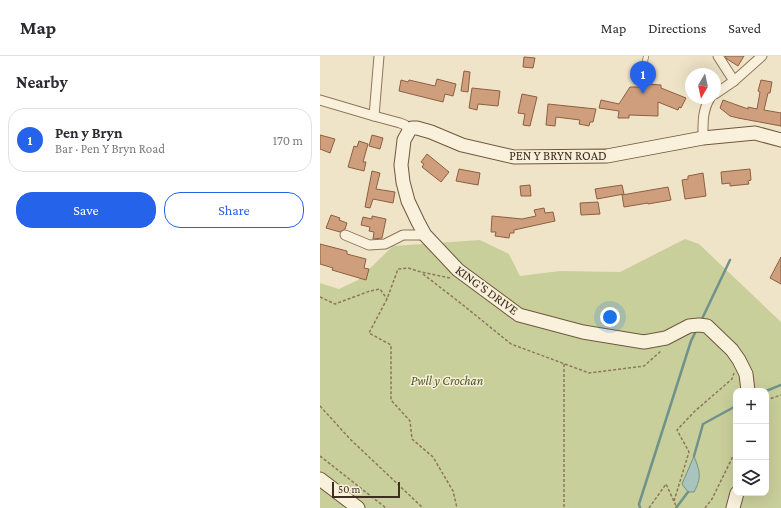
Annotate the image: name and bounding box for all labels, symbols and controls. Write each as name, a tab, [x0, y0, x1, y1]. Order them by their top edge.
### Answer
text: Map	[20, 17, 56, 38]
text: Map	[601, 20, 626, 36]
text: Directions	[648, 20, 706, 36]
text: Saved	[728, 20, 761, 36]
pin: 1	[630, 61, 656, 94]
north arrow	[685, 68, 721, 104]
text: Nearby	[16, 73, 68, 92]
text: Pen y Bryn	[55, 125, 123, 141]
text: 1	[28, 133, 32, 148]
text: 170 m	[273, 133, 303, 148]
text: Bar · Pen Y Bryn Road	[55, 141, 165, 156]
street label: PEN Y BRYN ROAD	[509, 148, 607, 163]
button: Save	[16, 192, 156, 228]
button: Share	[164, 192, 304, 228]
street label: KING'S DRIVE	[453, 262, 521, 318]
your location	[600, 307, 620, 327]
park label: Pwll y Crochan	[411, 373, 484, 388]
map controls	[733, 388, 769, 496]
button: +	[733, 388, 769, 424]
button: −	[733, 424, 769, 460]
button: layers	[733, 460, 769, 496]
scale bar	[332, 480, 400, 499]
text: 50 m	[338, 483, 360, 495]

